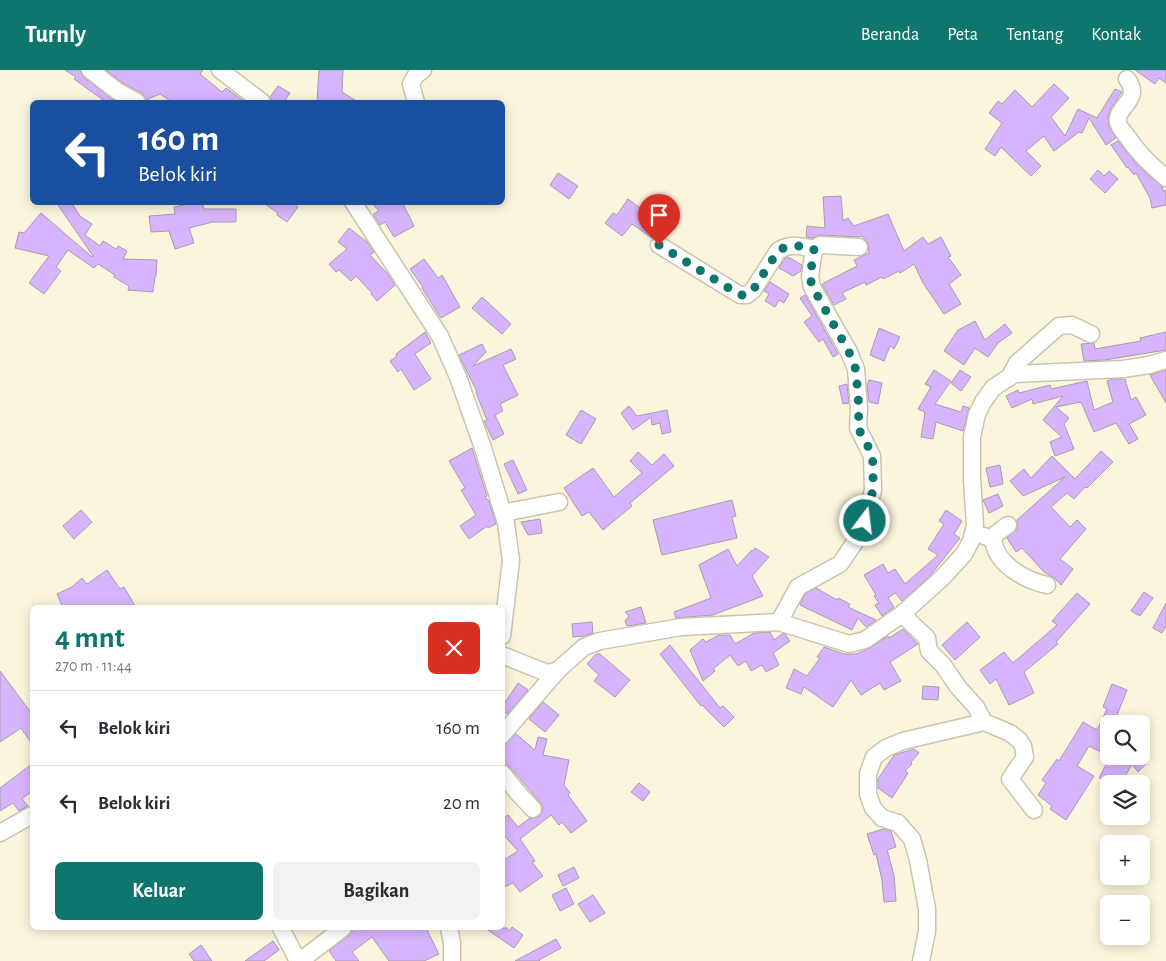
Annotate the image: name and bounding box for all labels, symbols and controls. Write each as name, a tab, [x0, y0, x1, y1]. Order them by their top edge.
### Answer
text: Turnly	[25, 23, 86, 47]
text: Beranda	[861, 26, 919, 44]
text: Peta	[947, 26, 978, 44]
text: Tentang	[1006, 26, 1063, 44]
text: Kontak	[1091, 26, 1141, 44]
icon: left	[55, 120, 120, 185]
text: 160 m	[138, 122, 219, 157]
text: Belok kiri	[138, 163, 217, 185]
pin	[638, 194, 680, 245]
icon: arrive	[645, 201, 673, 229]
position arrow	[838, 494, 890, 546]
button: close	[428, 622, 480, 674]
text: 4 mnt	[55, 623, 125, 653]
text: 270 m · 11:44	[55, 658, 132, 674]
icon: left	[55, 714, 83, 742]
map controls	[1100, 715, 1150, 945]
button: search	[1100, 715, 1150, 765]
text: Belok kiri	[98, 719, 170, 738]
text: 160 m	[436, 719, 480, 738]
button: layers	[1100, 775, 1150, 825]
icon: left	[55, 789, 83, 817]
text: Belok kiri	[98, 794, 170, 813]
text: 20 m	[443, 794, 480, 813]
button: +	[1100, 835, 1150, 885]
button: Keluar	[55, 862, 263, 920]
button: Bagikan	[273, 862, 480, 920]
button: −	[1100, 895, 1150, 945]

